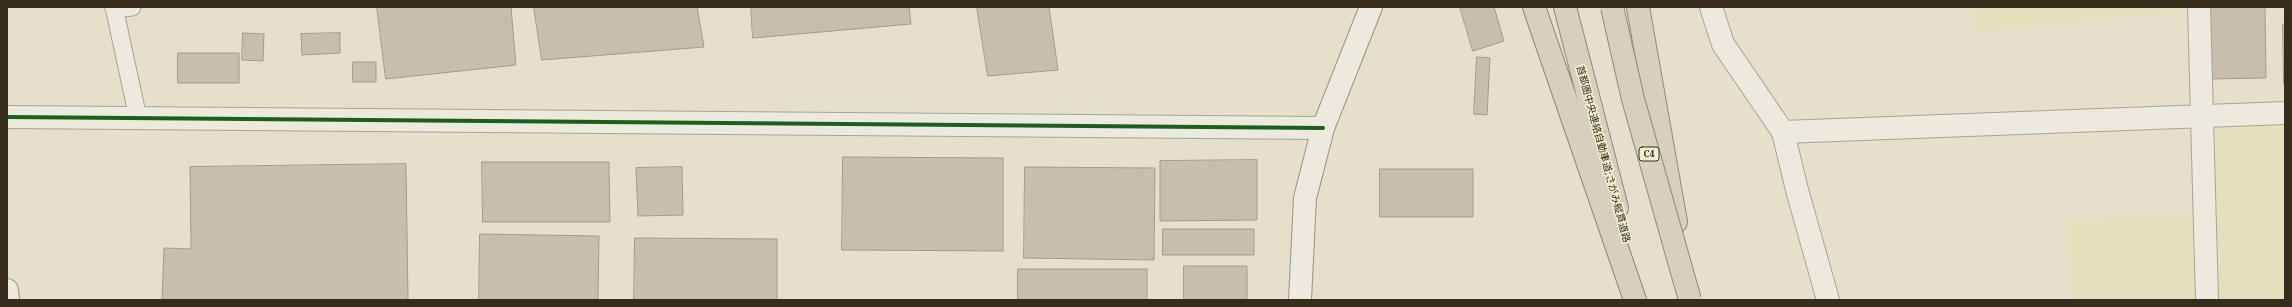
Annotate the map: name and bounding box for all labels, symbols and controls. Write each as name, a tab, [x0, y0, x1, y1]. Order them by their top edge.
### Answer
street label: 首都圏中央連絡自動車道;さがみ縦貫道路	[1574, 64, 1632, 244]
road number: C4	[1639, 147, 1659, 161]

